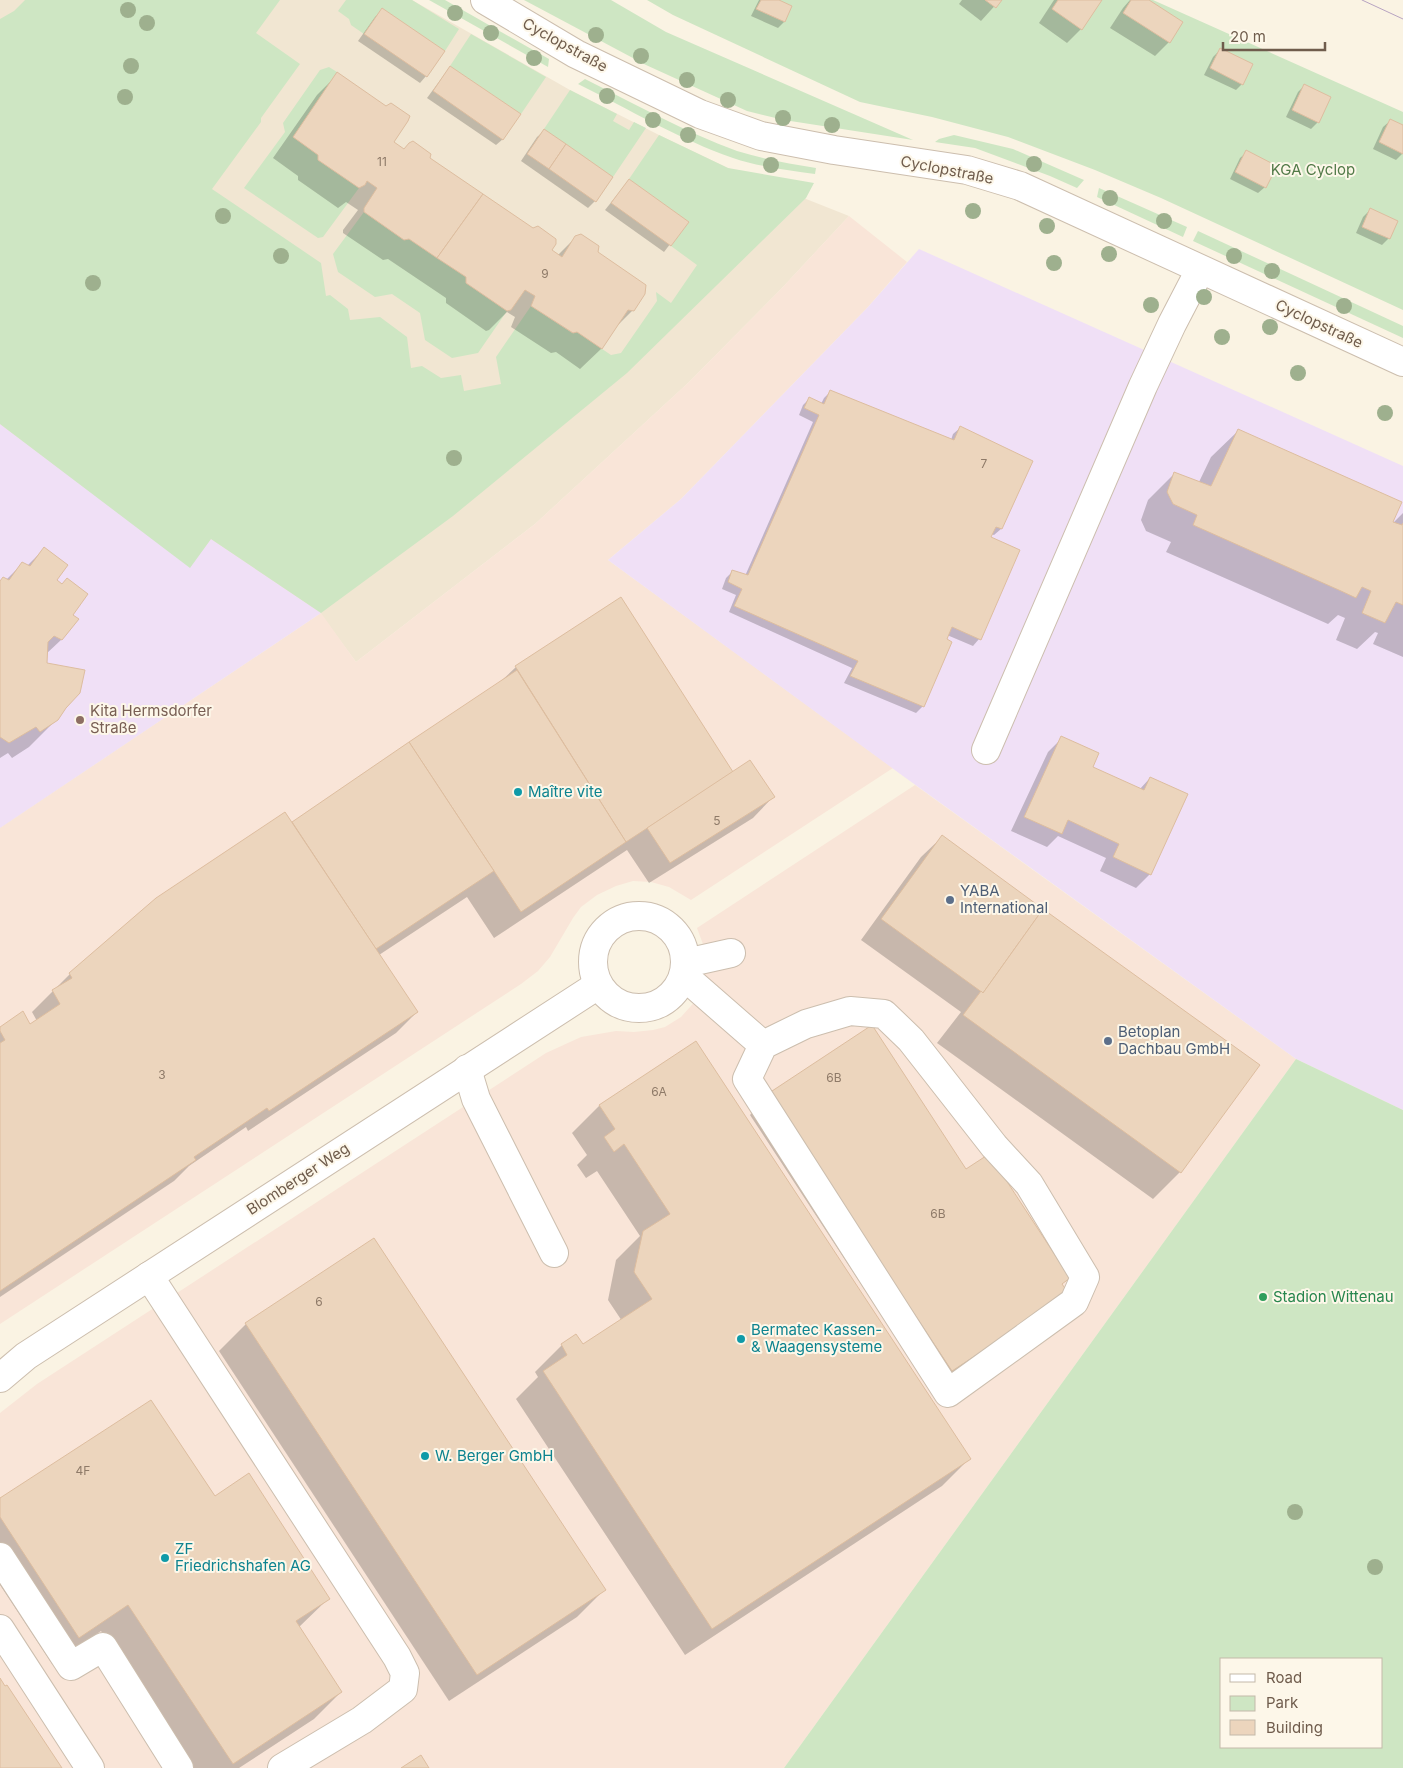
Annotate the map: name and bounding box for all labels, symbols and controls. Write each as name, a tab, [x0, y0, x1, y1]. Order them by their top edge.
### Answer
street label: Cyclopstraße	[519, 13, 611, 76]
scale bar	[1223, 20, 1326, 52]
text: 20 m	[1230, 27, 1266, 46]
street label: Cyclopstraße	[899, 151, 995, 188]
house number: 11	[377, 154, 387, 169]
park label: KGA Cyclop	[1271, 160, 1355, 179]
house number: 9	[541, 266, 549, 281]
street label: Cyclopstraße	[1272, 295, 1366, 352]
house number: 7	[981, 456, 988, 471]
place label: Kita Hermsdorfer Straße	[90, 701, 212, 737]
marker: Kita Hermsdorfer Straße	[74, 714, 86, 726]
place label: Maître vite	[528, 782, 602, 801]
marker: Maître vite	[512, 786, 524, 798]
house number: 5	[713, 813, 721, 828]
place label: YABA International	[960, 881, 1048, 917]
marker: YABA International	[944, 894, 956, 906]
place label: Betoplan Dachbau GmbH	[1118, 1022, 1230, 1058]
marker: Betoplan Dachbau GmbH	[1102, 1035, 1114, 1047]
house number: 3	[158, 1067, 166, 1082]
house number: 6B	[826, 1070, 842, 1085]
house number: 6A	[651, 1084, 667, 1099]
street label: Blomberger Weg	[243, 1138, 353, 1219]
house number: 6B	[930, 1206, 946, 1221]
place label: Stadion Wittenau	[1273, 1287, 1394, 1306]
marker: Stadion Wittenau	[1257, 1291, 1269, 1303]
house number: 6	[315, 1294, 323, 1309]
place label: Bermatec Kassen- & Waagensysteme	[751, 1320, 882, 1356]
marker: Bermatec Kassen- & Waagensysteme	[735, 1333, 747, 1345]
place label: W. Berger GmbH	[435, 1446, 553, 1465]
marker: W. Berger GmbH	[419, 1450, 431, 1462]
house number: 4F	[76, 1463, 90, 1478]
place label: ZF Friedrichshafen AG	[175, 1539, 311, 1575]
marker: ZF Friedrichshafen AG	[159, 1552, 171, 1564]
legend	[1220, 1658, 1383, 1748]
text: Road	[1266, 1668, 1302, 1687]
text: Park	[1266, 1693, 1299, 1712]
text: Building	[1266, 1718, 1323, 1737]

